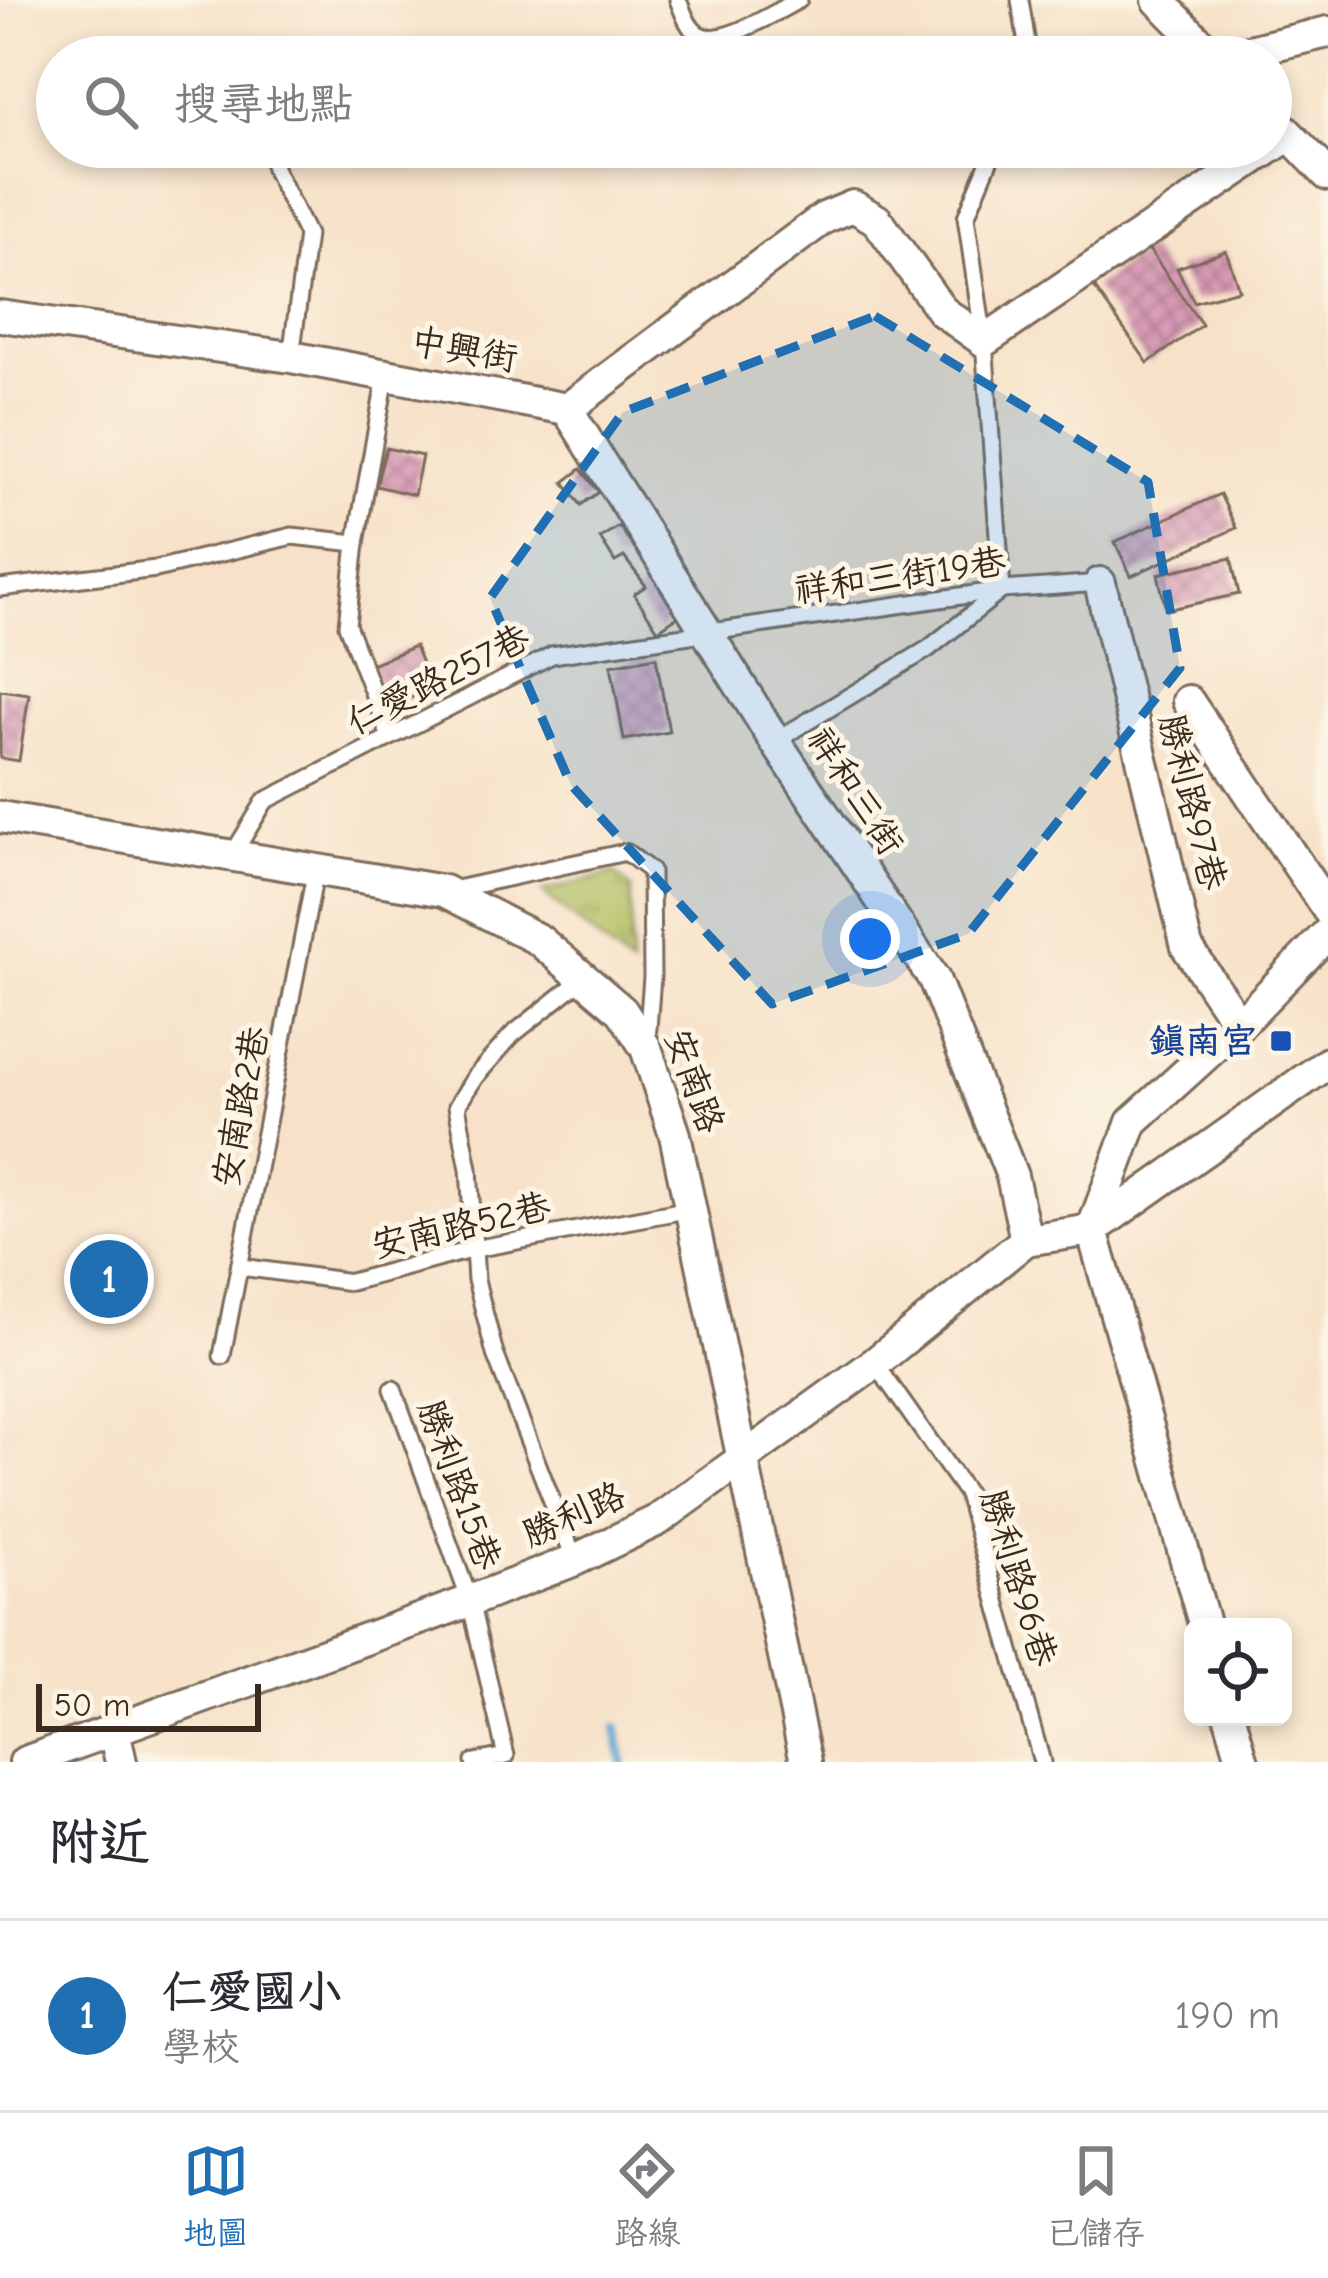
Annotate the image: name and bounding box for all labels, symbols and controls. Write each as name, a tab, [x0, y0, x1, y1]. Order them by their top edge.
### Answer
search box	[36, 36, 1292, 168]
icon: search	[78, 69, 144, 135]
text: 搜尋地點	[174, 78, 354, 130]
street label: 中興街	[407, 320, 521, 380]
street label: 祥和三街19巷	[791, 541, 1009, 611]
street label: 仁愛路257巷	[340, 616, 536, 744]
street label: 勝利路97巷	[1150, 710, 1234, 894]
street label: 祥和三街	[799, 719, 911, 863]
your location	[840, 909, 900, 969]
place label: 鎮南宮	[1149, 1021, 1257, 1062]
street label: 安南路2巷	[205, 1023, 277, 1191]
street label: 安南路	[656, 1023, 732, 1139]
marker: 鎮南宮	[1268, 1028, 1294, 1054]
street label: 安南路52巷	[368, 1186, 554, 1266]
pin: 1	[70, 1234, 148, 1324]
street label: 勝利路15巷	[409, 1394, 509, 1576]
street label: 勝利路	[516, 1474, 632, 1556]
street label: 勝利路96巷	[972, 1485, 1064, 1671]
map controls	[1184, 1618, 1292, 1726]
button: locate	[1184, 1618, 1292, 1726]
scale bar	[36, 1678, 261, 1731]
text: 50 m	[54, 1686, 130, 1724]
text: 附近	[48, 1813, 150, 1872]
text: 仁愛國小	[162, 1966, 342, 2018]
text: 1	[79, 1993, 95, 2038]
text: 190 m	[1175, 1993, 1280, 2038]
text: 學校	[162, 2025, 240, 2070]
tab: 地圖	[183, 2138, 249, 2253]
tab: 路線	[614, 2138, 680, 2253]
tab: 已儲存	[1046, 2138, 1145, 2253]

